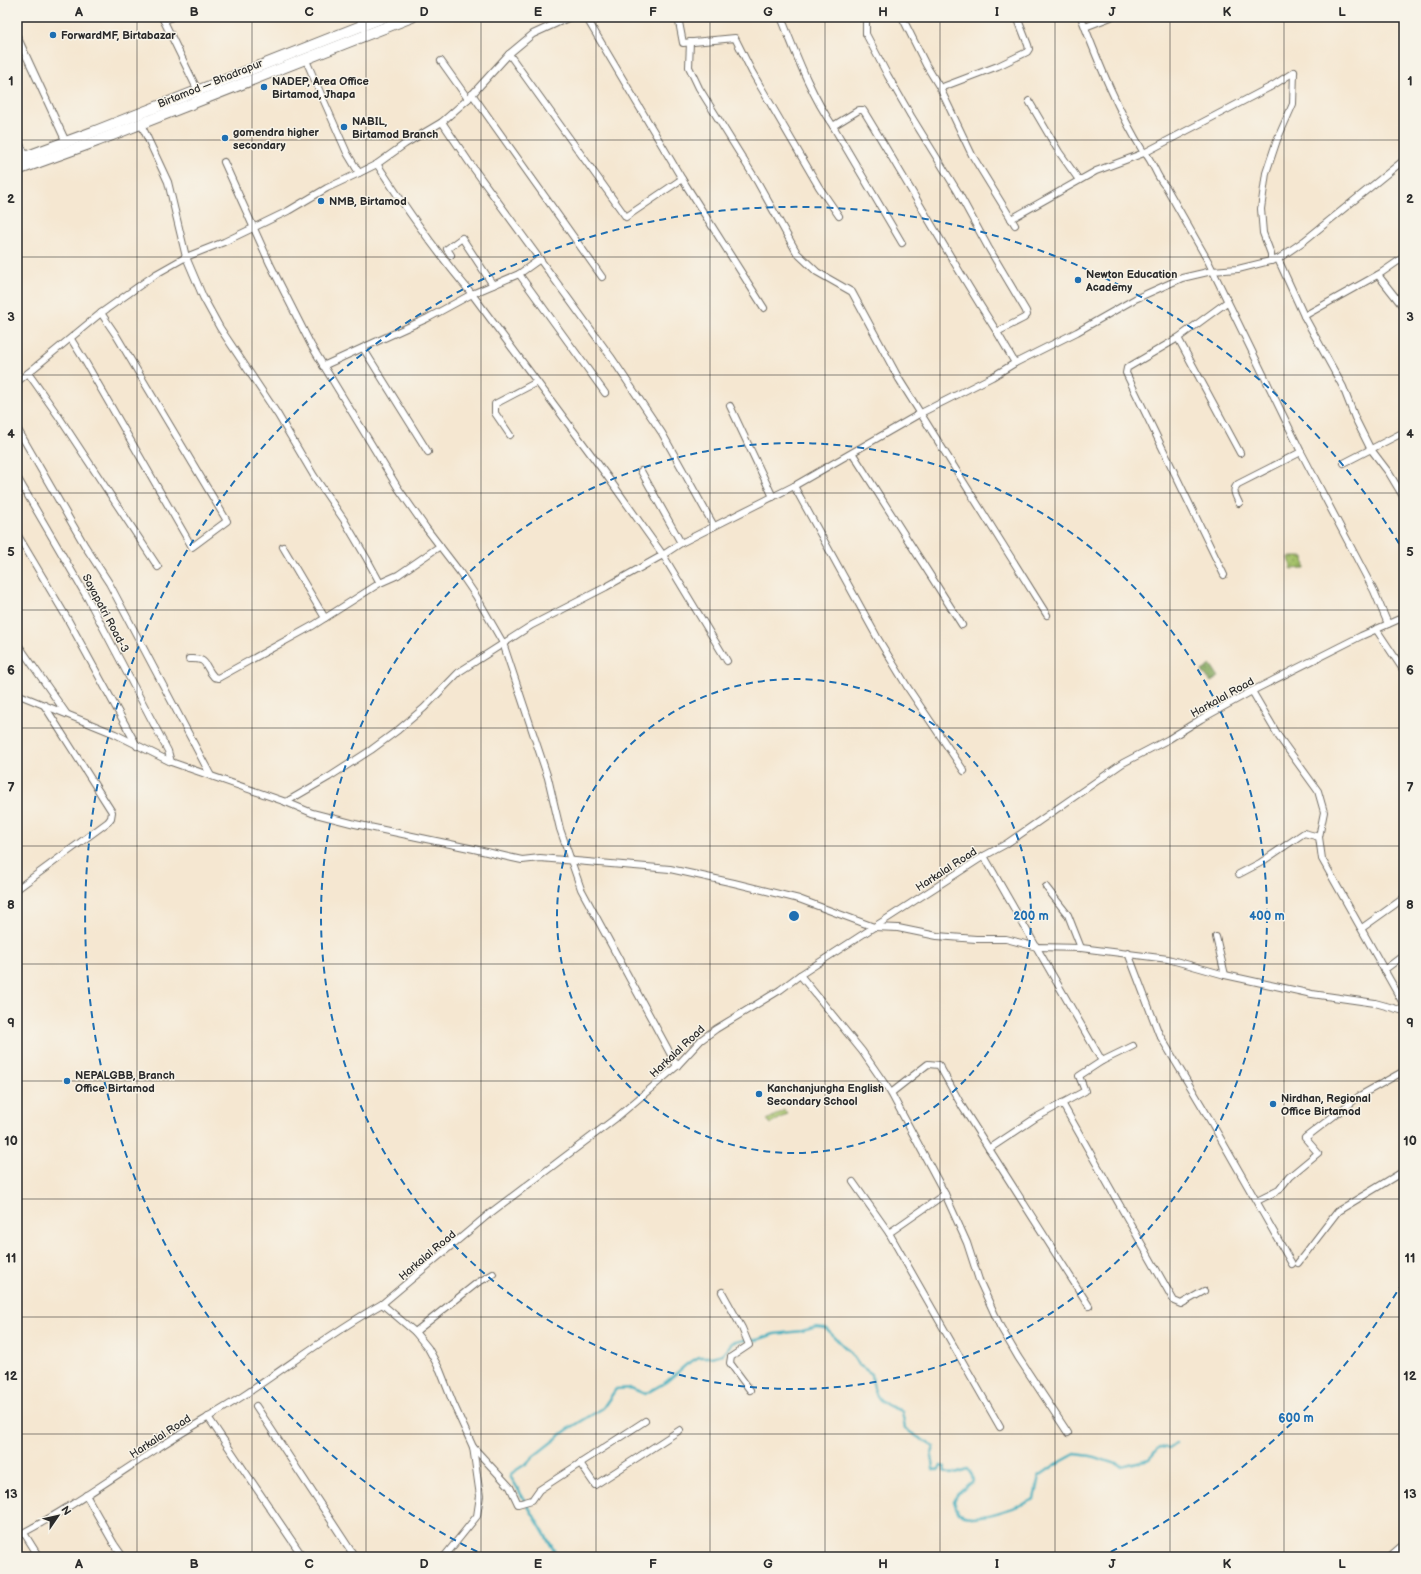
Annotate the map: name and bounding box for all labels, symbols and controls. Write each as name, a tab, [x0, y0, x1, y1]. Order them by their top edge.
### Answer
text: A	[74, 4, 83, 20]
text: B	[189, 4, 199, 20]
text: C	[304, 4, 314, 20]
text: D	[419, 4, 429, 20]
text: E	[534, 4, 543, 20]
text: F	[649, 4, 657, 20]
text: G	[763, 4, 773, 20]
text: H	[878, 4, 888, 20]
text: I	[995, 4, 999, 20]
text: J	[1108, 4, 1116, 20]
text: K	[1223, 4, 1232, 20]
text: L	[1338, 4, 1346, 20]
place label: ForwardMF, Birtabazar	[61, 29, 176, 42]
marker: ForwardMF, Birtabazar	[48, 30, 58, 40]
street label: Birtamod — Bhadrapur	[156, 56, 266, 111]
text: 1	[8, 73, 14, 89]
text: 1	[1407, 73, 1413, 89]
place label: NADEP, Area Office Birtamod, Jhapa	[272, 75, 369, 101]
marker: NADEP, Area Office Birtamod, Jhapa	[259, 82, 269, 92]
place label: NABIL, Birtamod Branch	[352, 115, 438, 141]
marker: NABIL, Birtamod Branch	[339, 122, 349, 132]
place label: gomendra higher secondary	[233, 126, 319, 152]
marker: gomendra higher secondary	[220, 133, 230, 143]
text: 2	[7, 191, 15, 207]
text: 2	[1406, 191, 1414, 207]
place label: NMB, Birtamod	[329, 195, 407, 208]
marker: NMB, Birtamod	[316, 196, 326, 206]
place label: Newton Education Academy	[1085, 268, 1177, 294]
marker: Newton Education Academy	[1073, 275, 1083, 285]
text: 3	[7, 309, 15, 325]
text: 3	[1406, 309, 1414, 325]
text: 4	[7, 426, 15, 442]
text: 4	[1406, 426, 1414, 442]
text: 5	[7, 544, 15, 560]
text: 5	[1406, 544, 1414, 560]
street label: Sayapatri Road-3	[79, 572, 132, 655]
text: 6	[7, 662, 15, 678]
text: 6	[1406, 662, 1414, 678]
street label: Harkalal Road	[1188, 675, 1256, 720]
text: 7	[7, 780, 15, 796]
text: 7	[1406, 780, 1414, 796]
street label: Harkalal Road	[913, 845, 979, 894]
text: 8	[7, 897, 15, 913]
text: 8	[1406, 897, 1414, 913]
centre of rings	[787, 909, 801, 923]
text: 200 m	[1013, 909, 1049, 924]
text: 400 m	[1249, 909, 1285, 924]
text: 9	[7, 1015, 15, 1031]
text: 9	[1406, 1015, 1414, 1031]
street label: Harkalal Road	[647, 1023, 707, 1080]
place label: NEPALGBB, Branch Office Birtamod	[75, 1069, 175, 1095]
marker: NEPALGBB, Branch Office Birtamod	[62, 1076, 72, 1086]
place label: Kanchanjungha English Secondary School	[767, 1082, 884, 1108]
marker: Kanchanjungha English Secondary School	[754, 1089, 764, 1099]
place label: Nirdhan, Regional Office Birtamod	[1281, 1092, 1371, 1118]
marker: Nirdhan, Regional Office Birtamod	[1268, 1099, 1278, 1109]
text: 10	[4, 1133, 18, 1149]
text: 10	[1403, 1133, 1417, 1149]
street label: Harkalal Road	[396, 1228, 458, 1283]
text: 11	[6, 1250, 16, 1266]
text: 11	[1405, 1250, 1415, 1266]
text: 12	[4, 1368, 18, 1384]
text: 12	[1403, 1368, 1417, 1384]
text: 600 m	[1278, 1411, 1314, 1426]
street label: Harkalal Road	[127, 1412, 193, 1461]
text: 13	[4, 1486, 18, 1502]
text: 13	[1403, 1486, 1417, 1502]
north arrow	[38, 1496, 78, 1536]
text: N	[58, 1504, 74, 1518]
text: A	[74, 1556, 83, 1572]
text: B	[189, 1556, 199, 1572]
text: C	[304, 1556, 314, 1572]
text: D	[419, 1556, 429, 1572]
text: E	[534, 1556, 543, 1572]
text: F	[649, 1556, 657, 1572]
text: G	[763, 1556, 773, 1572]
text: H	[878, 1556, 888, 1572]
text: I	[995, 1556, 999, 1572]
text: J	[1108, 1556, 1116, 1572]
text: K	[1223, 1556, 1232, 1572]
text: L	[1338, 1556, 1346, 1572]

